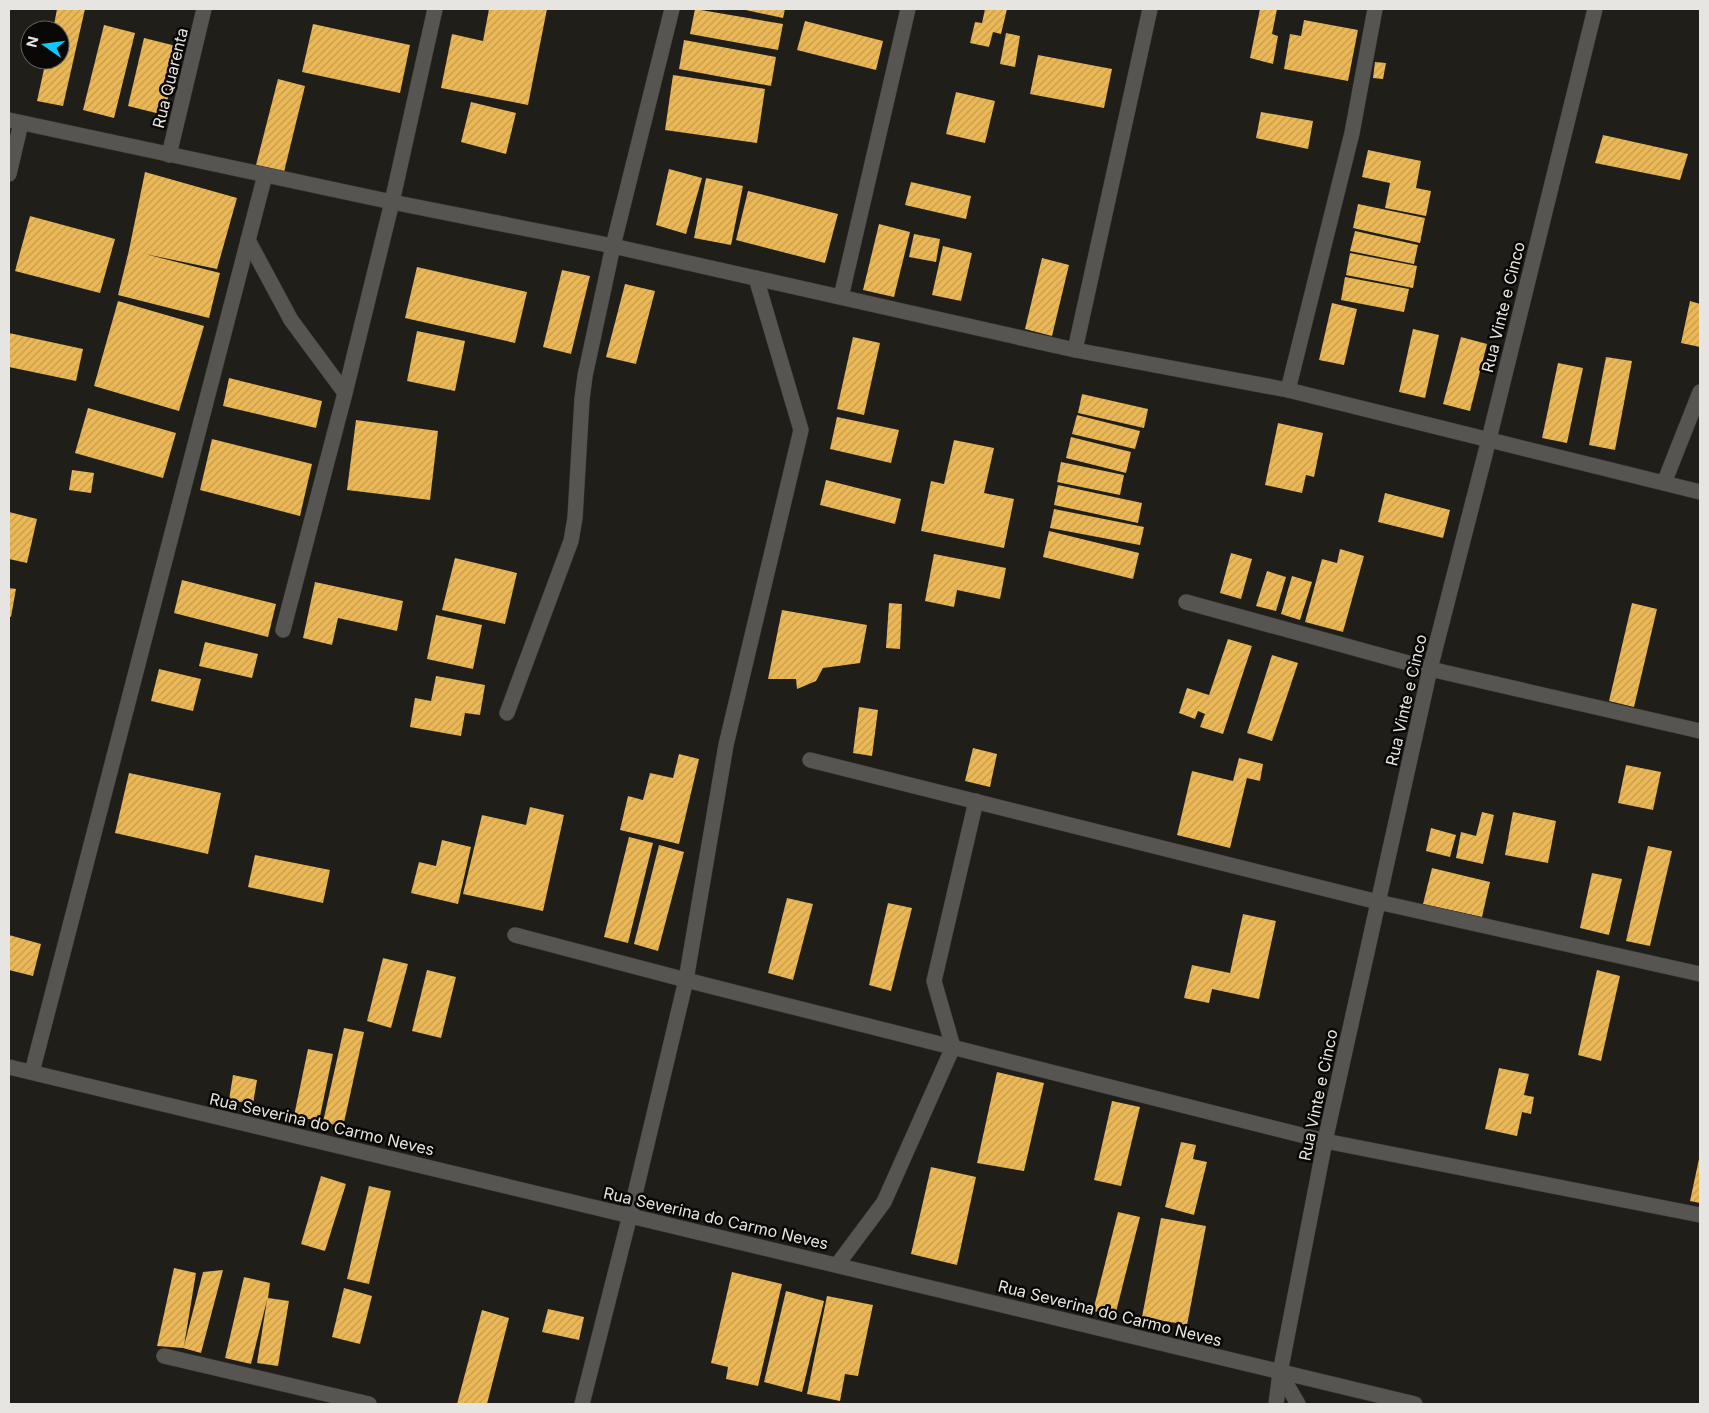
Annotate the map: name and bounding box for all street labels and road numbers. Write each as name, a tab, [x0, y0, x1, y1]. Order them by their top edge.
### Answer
street label: Rua Quarenta	[148, 26, 192, 130]
street label: Rua Vinte e Cinco	[1477, 240, 1529, 374]
street label: Rua Vinte e Cinco	[1381, 632, 1431, 768]
street label: Rua Vinte e Cinco	[1294, 1027, 1342, 1163]
street label: Rua Severina do Carmo Neves	[208, 1088, 436, 1160]
street label: Rua Severina do Carmo Neves	[602, 1182, 830, 1254]
street label: Rua Severina do Carmo Neves	[996, 1275, 1224, 1351]

